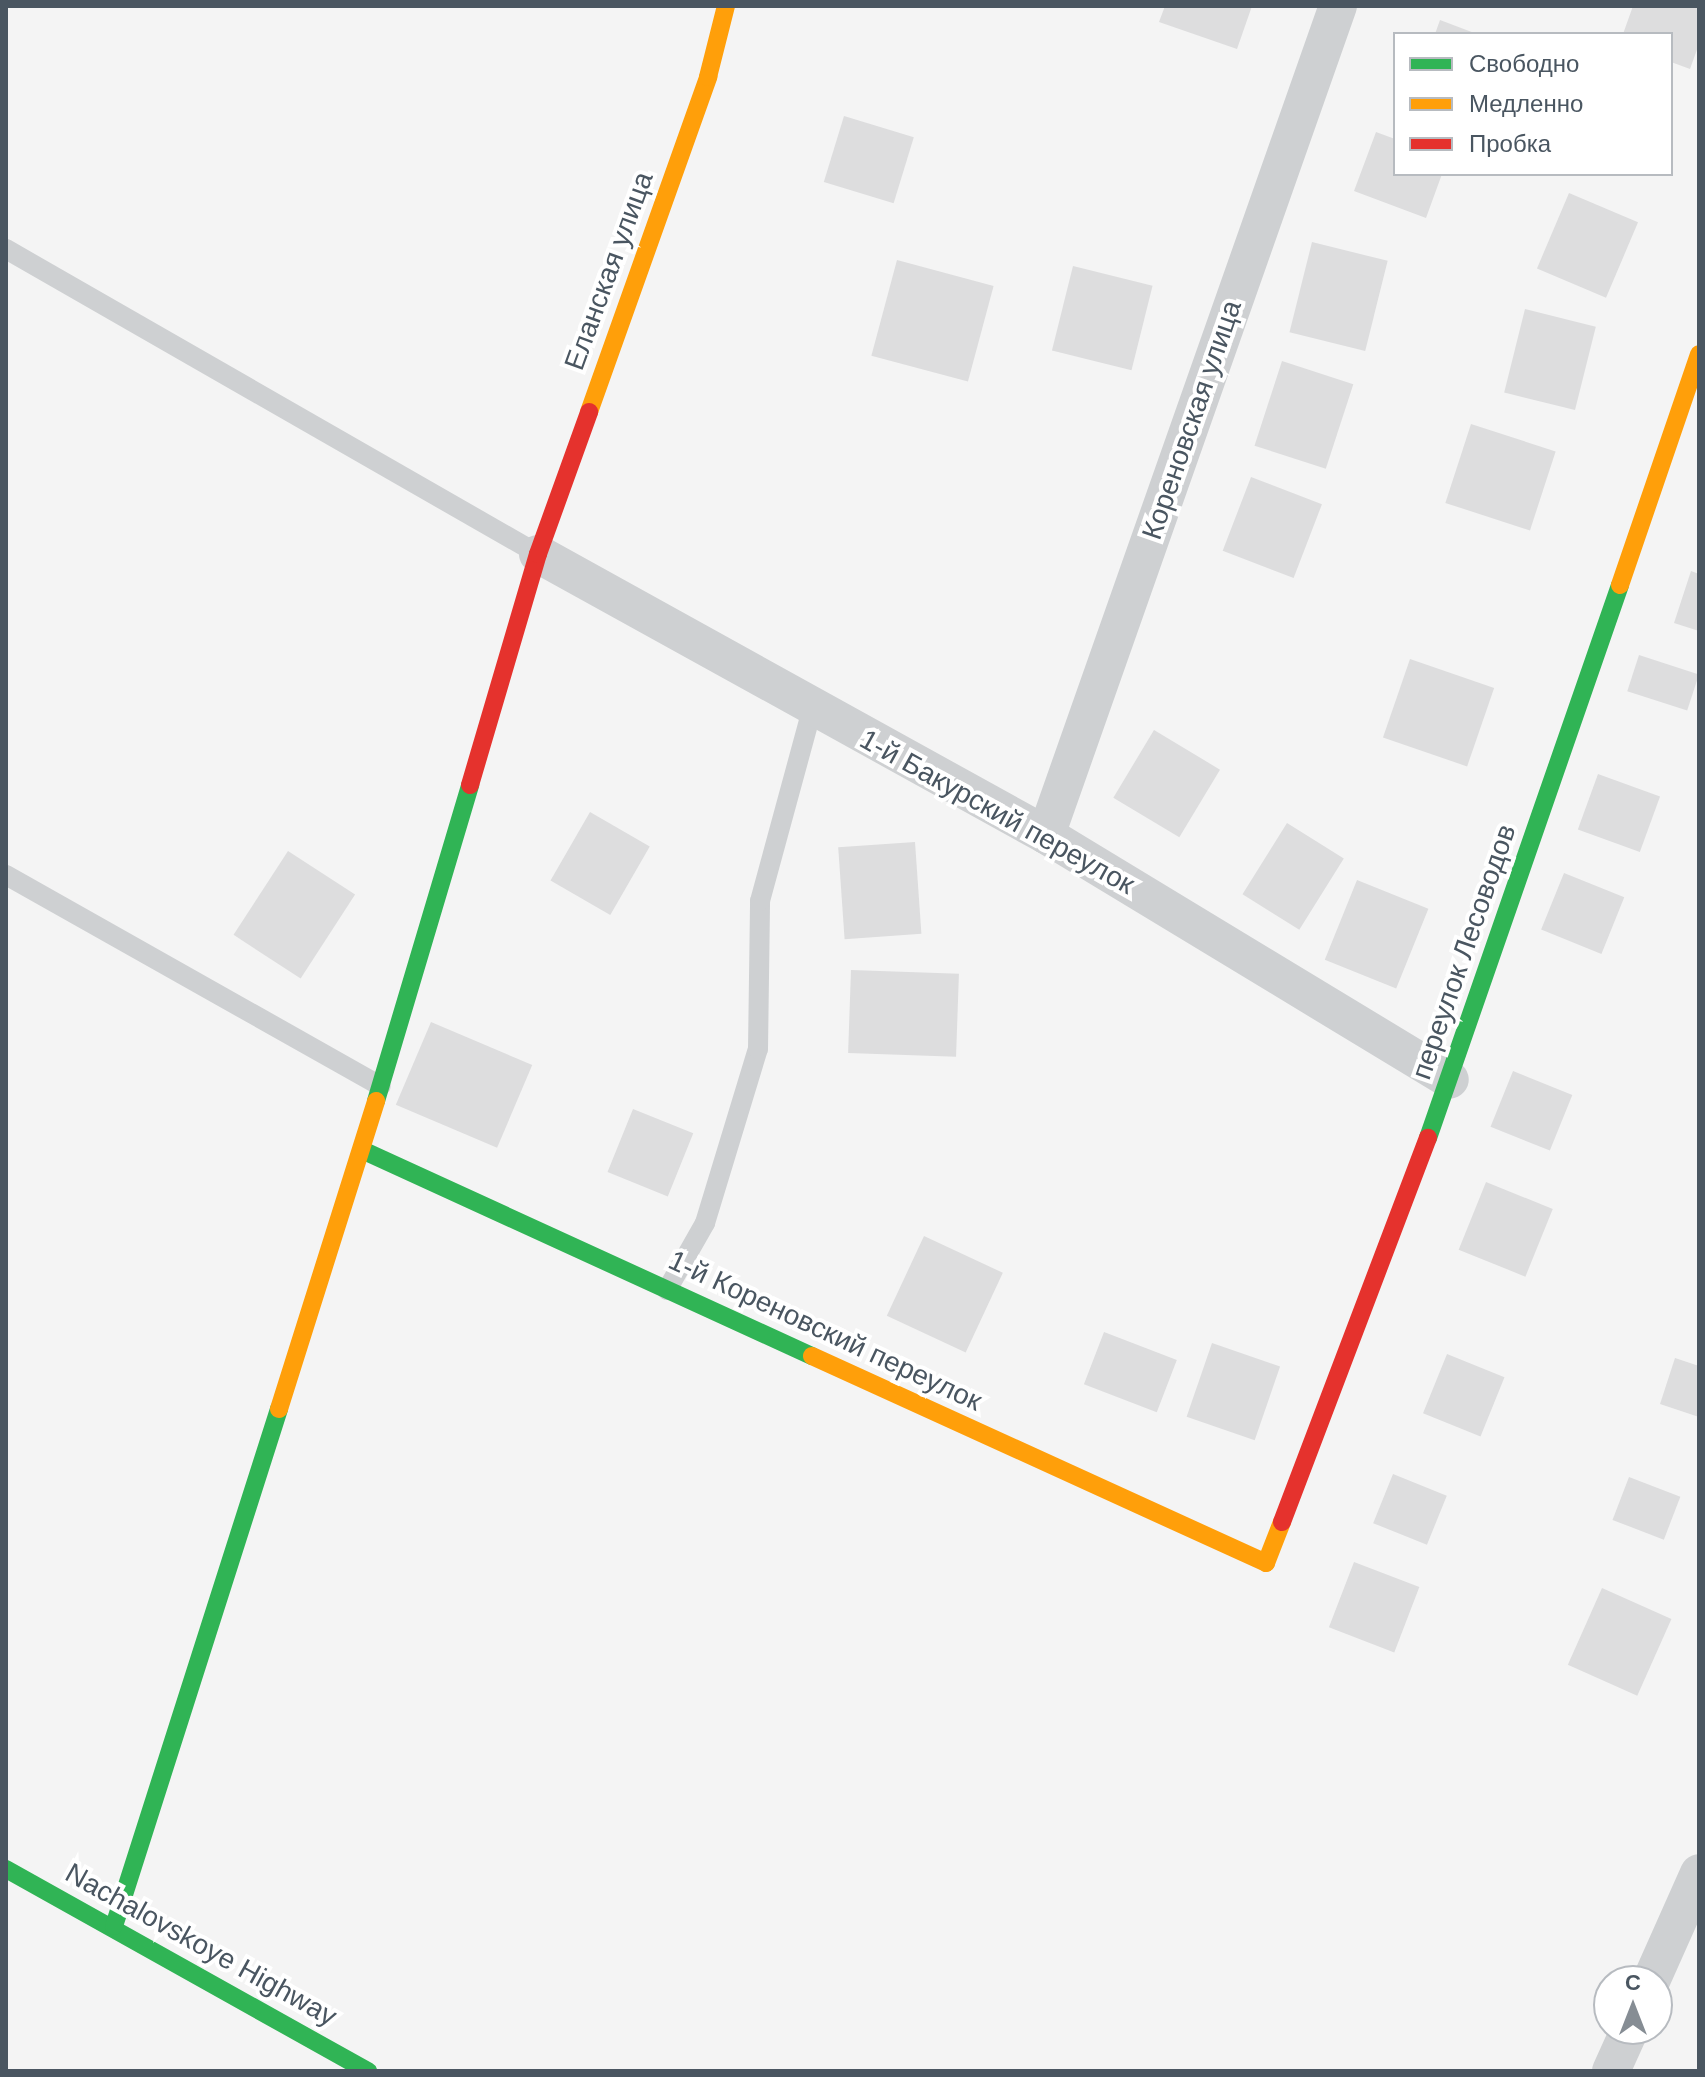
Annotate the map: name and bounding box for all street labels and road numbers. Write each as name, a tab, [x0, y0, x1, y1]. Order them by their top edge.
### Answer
street label: Еланская улица	[558, 167, 660, 375]
street label: Кореновская улица	[1135, 296, 1249, 544]
street label: 1-й Бакурский переулок	[854, 722, 1140, 902]
street label: переулок Лесоводов	[1405, 820, 1523, 1084]
street label: 1-й Кореновский переулок	[663, 1244, 987, 1418]
street label: Nachalovskoye Highway	[59, 1856, 343, 2034]

